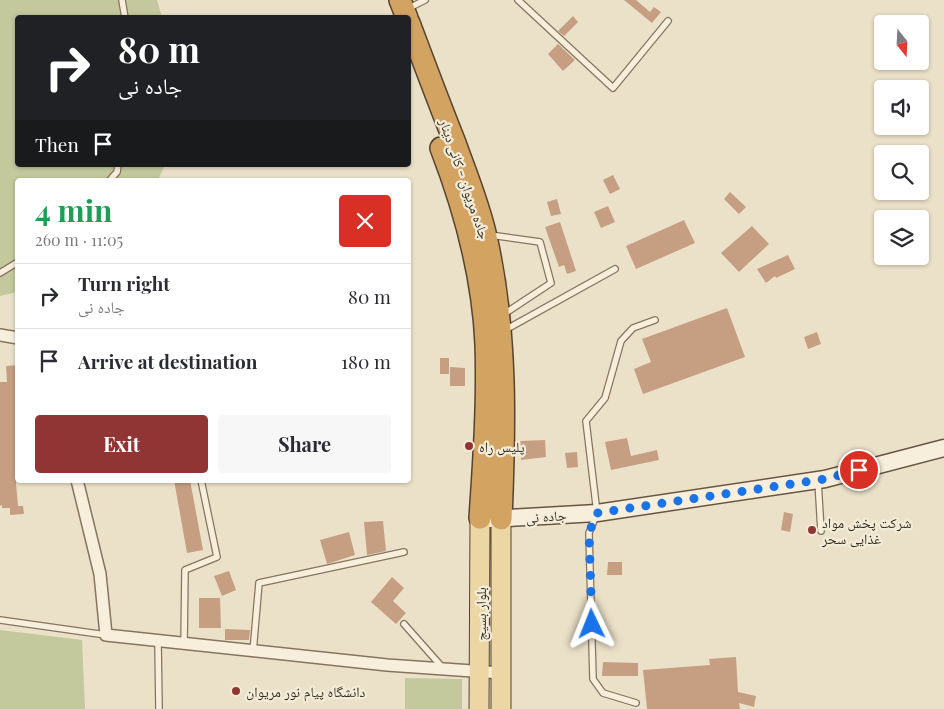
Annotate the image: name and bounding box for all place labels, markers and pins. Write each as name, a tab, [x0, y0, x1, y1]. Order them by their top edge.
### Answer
place label: پلیس راه	[479, 437, 525, 456]
marker: پلیس راه	[463, 440, 475, 452]
pin	[838, 449, 880, 491]
place label: شرکت پخش مواد غذایی سحر	[821, 513, 912, 548]
marker: شرکت پخش مواد غذایی سحر	[806, 524, 818, 536]
place label: دانشگاه پیام نور مریوان	[246, 682, 366, 702]
marker: دانشگاه پیام نور مریوان	[230, 685, 242, 697]

